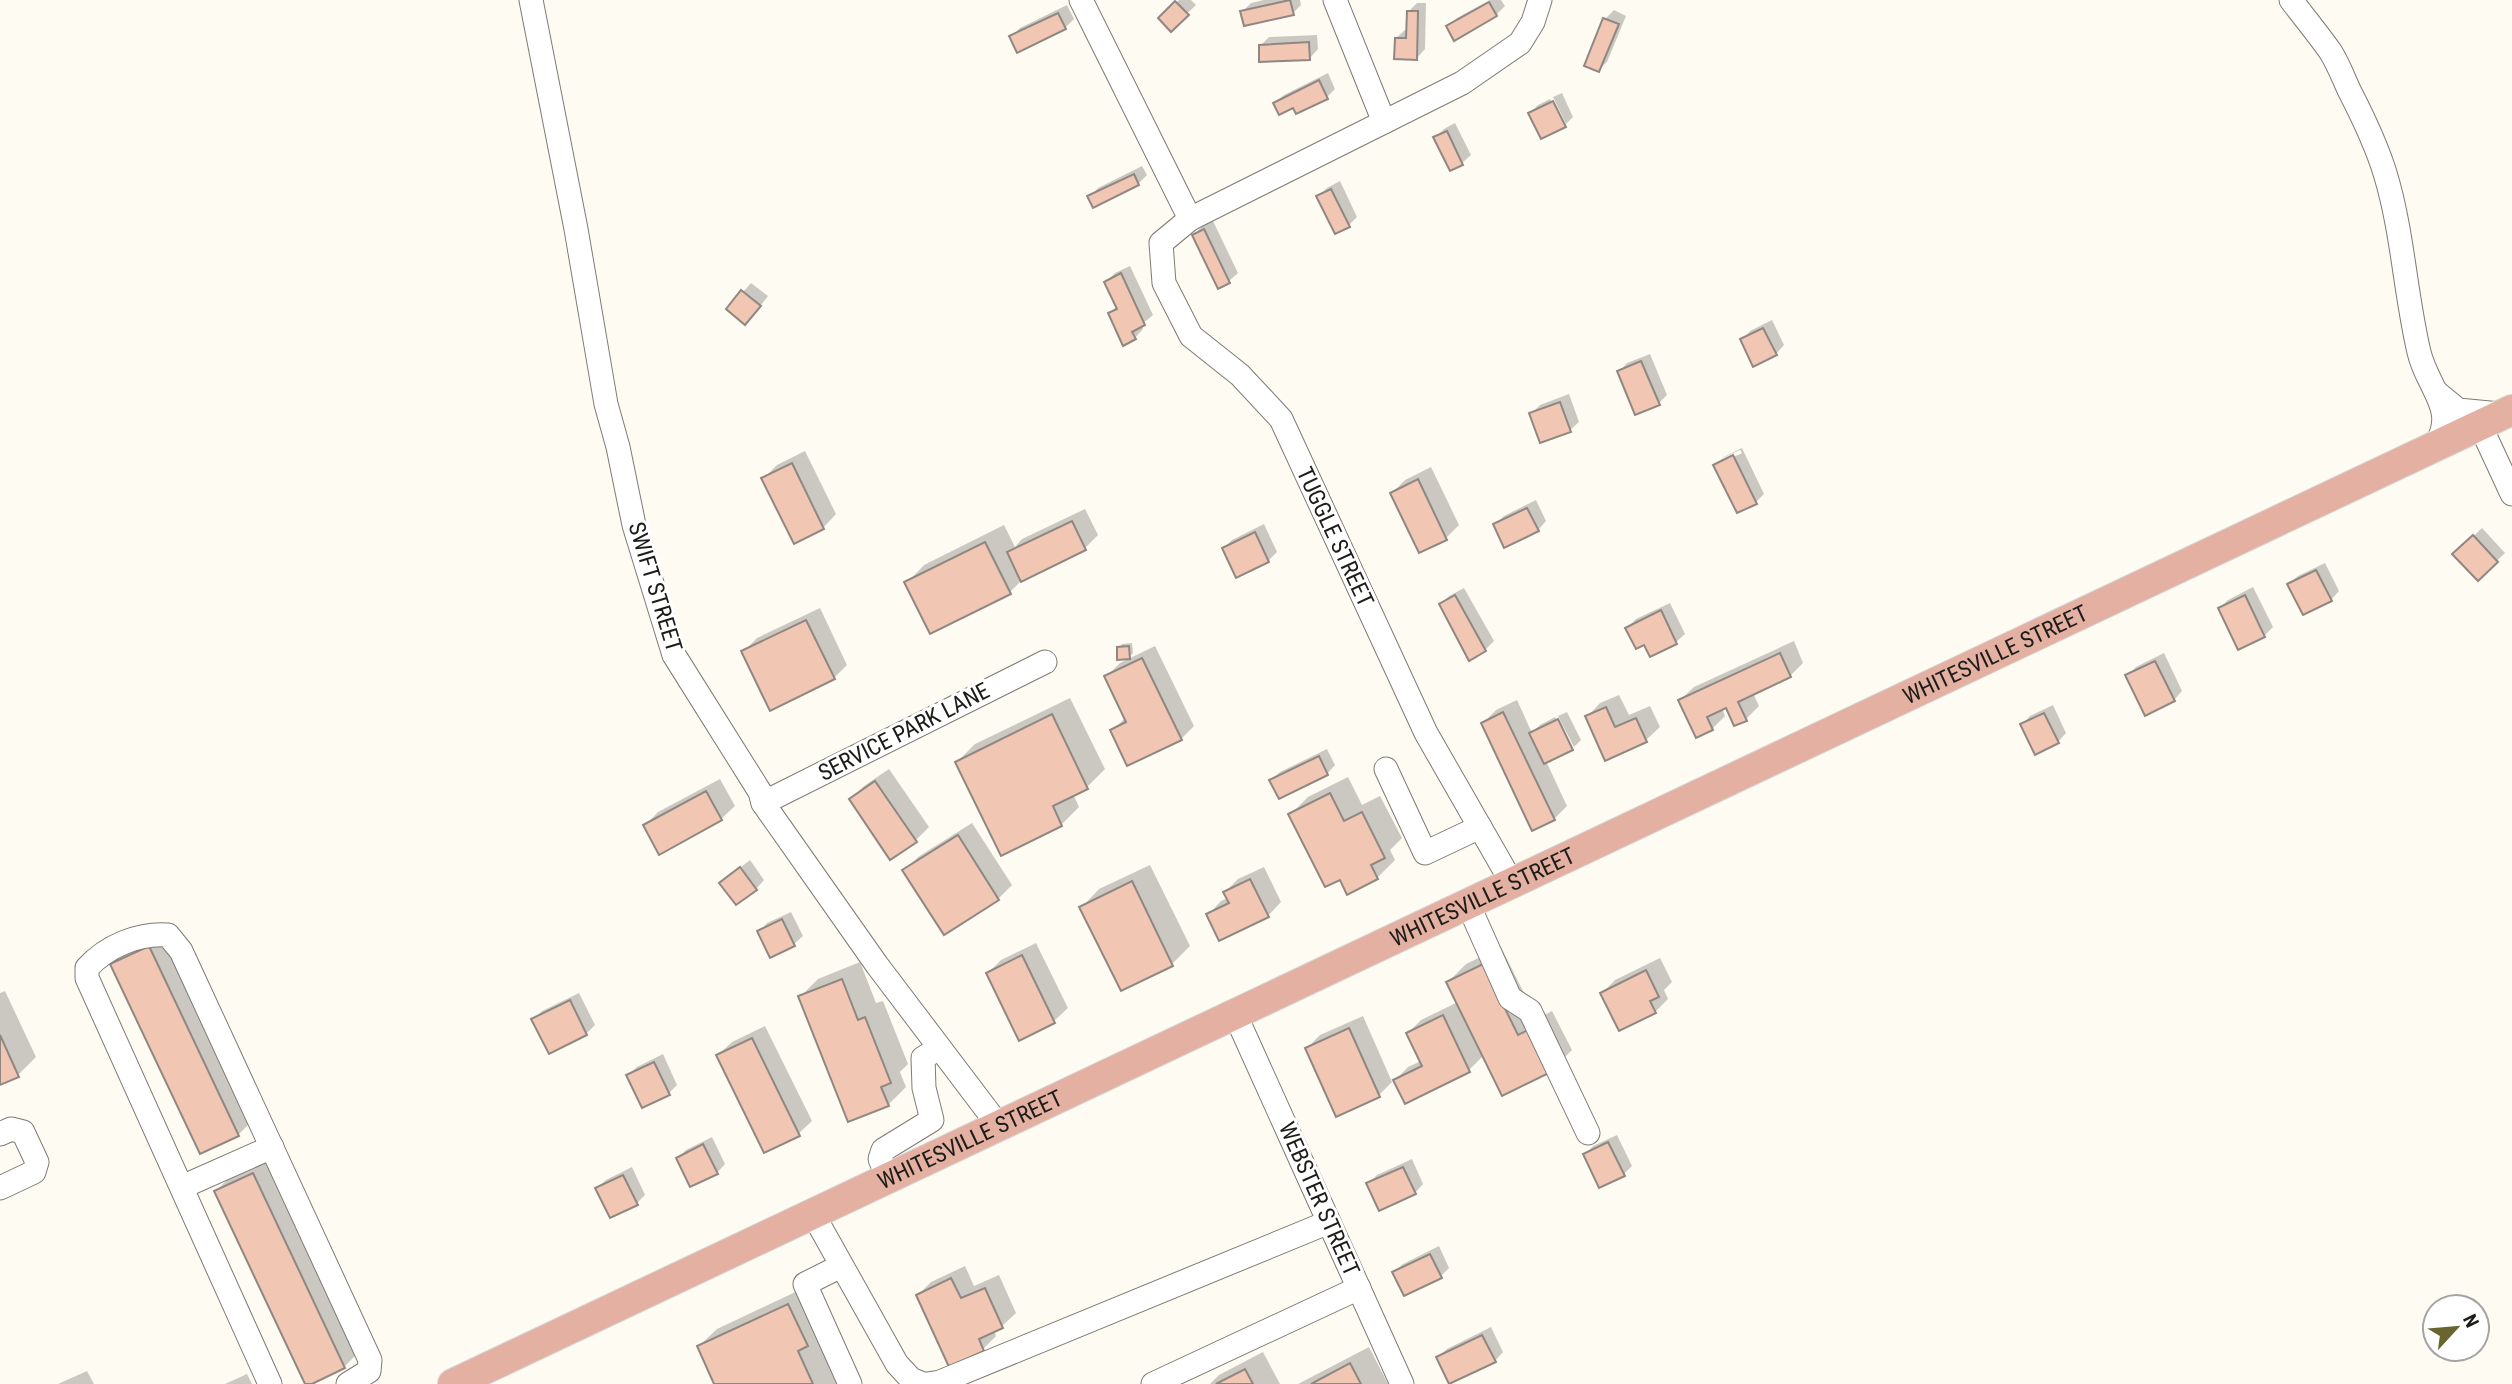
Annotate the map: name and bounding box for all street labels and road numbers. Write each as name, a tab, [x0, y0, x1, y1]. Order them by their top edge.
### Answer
street label: TUGGLE STREET	[1291, 463, 1379, 611]
street label: SWIFT STREET	[622, 519, 688, 655]
street label: WHITESVILLE STREET	[1898, 599, 2092, 710]
street label: SERVICE PARK LANE	[814, 677, 994, 787]
street label: WHITESVILLE STREET	[1386, 842, 1579, 952]
street label: WHITESVILLE STREET	[873, 1084, 1067, 1195]
street label: WEBSTER STREET	[1273, 1118, 1365, 1280]

